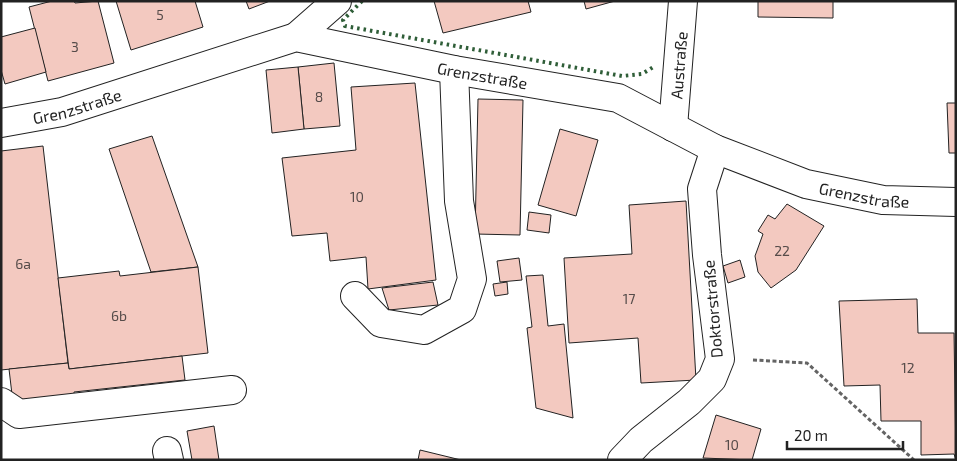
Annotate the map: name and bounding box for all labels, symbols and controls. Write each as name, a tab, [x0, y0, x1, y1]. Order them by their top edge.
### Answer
house number: 5	[156, 6, 164, 23]
street label: Austraße	[666, 31, 690, 100]
house number: 3	[71, 38, 79, 55]
street label: Grenzstraße	[436, 57, 529, 92]
street label: Grenzstraße	[31, 84, 124, 127]
house number: 8	[315, 88, 323, 105]
street label: Grenzstraße	[818, 178, 910, 210]
house number: 10	[350, 188, 364, 205]
house number: 22	[774, 242, 790, 259]
house number: 6a	[15, 255, 31, 272]
street label: Doktorstraße	[698, 259, 726, 359]
house number: 17	[623, 290, 635, 307]
house number: 6b	[111, 307, 127, 324]
house number: 12	[901, 359, 915, 376]
scale bar	[787, 418, 903, 450]
text: 20 m	[794, 426, 828, 444]
house number: 10	[725, 436, 739, 453]

